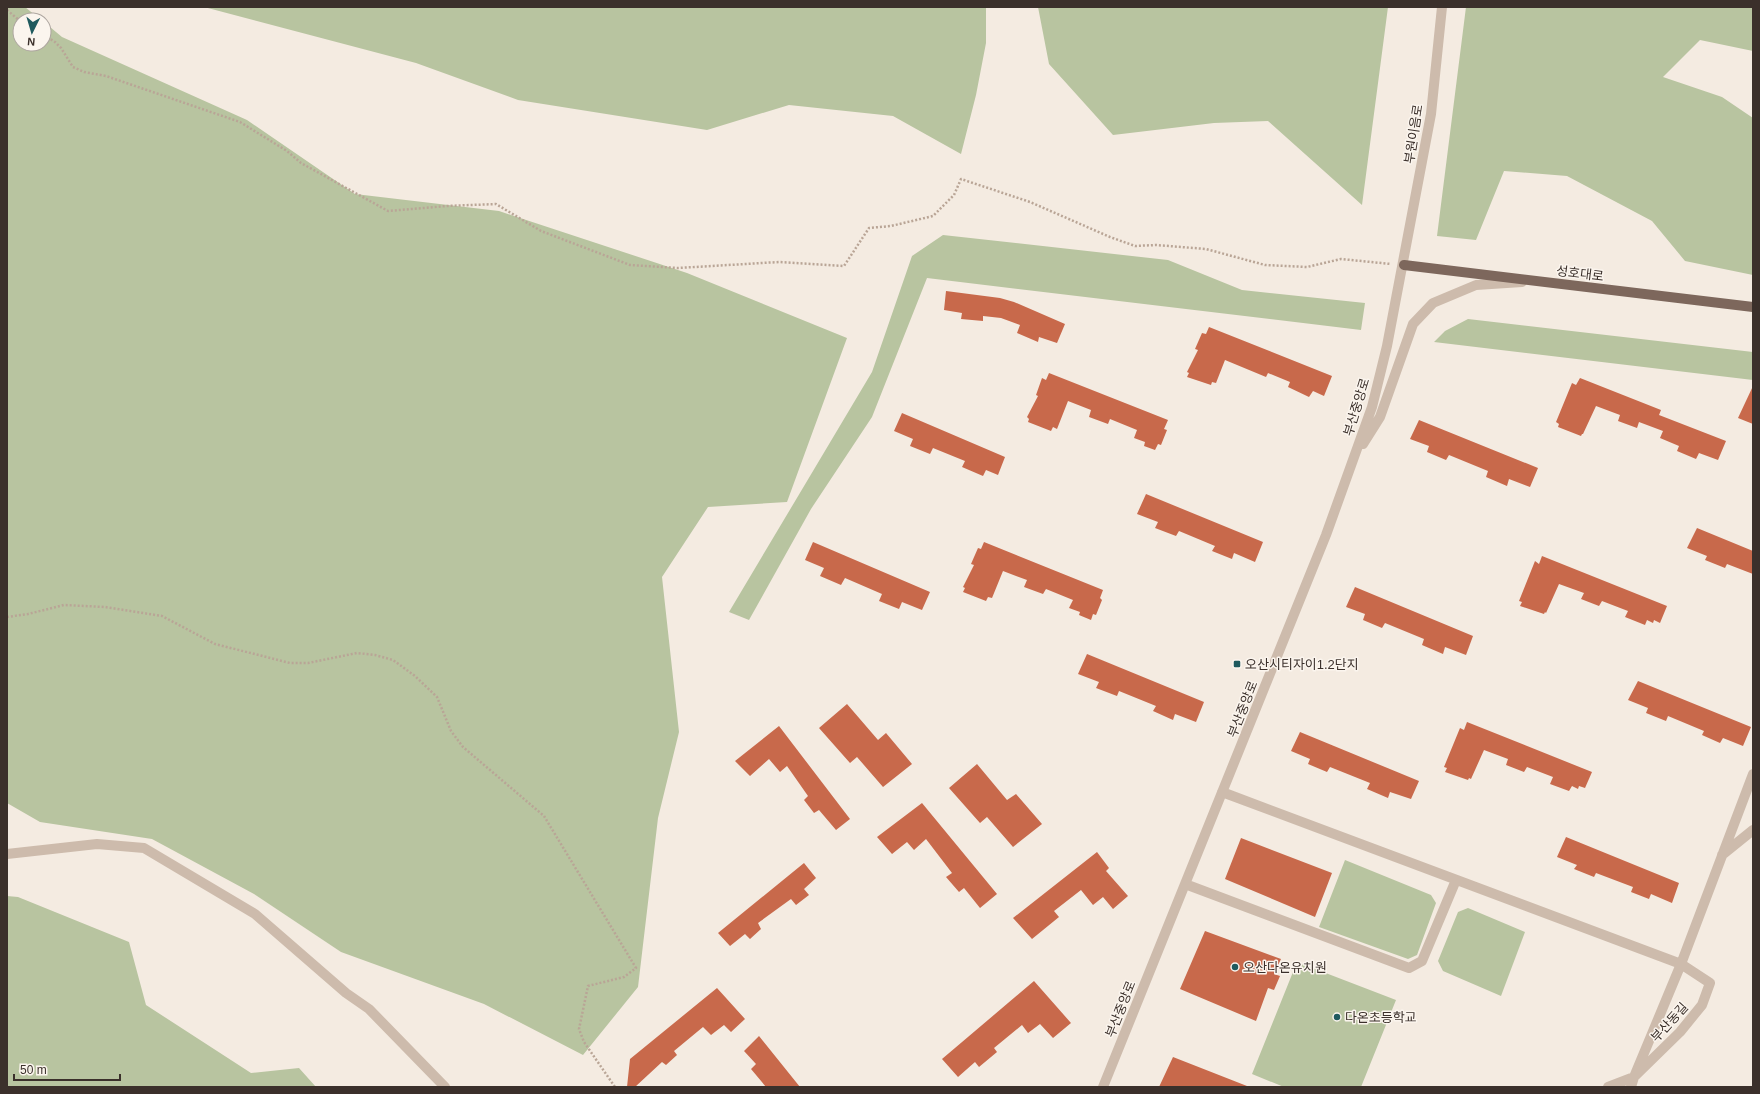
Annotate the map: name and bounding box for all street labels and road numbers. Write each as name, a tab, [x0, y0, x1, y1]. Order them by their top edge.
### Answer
street label: 부원이음로	[1401, 103, 1426, 165]
street label: 성호대로	[1555, 263, 1605, 284]
street label: 부산중앙로	[1341, 376, 1372, 438]
street label: 부산중앙로	[1224, 679, 1261, 740]
street label: 부산중앙로	[1102, 979, 1139, 1040]
street label: 부산동길	[1648, 1000, 1691, 1045]

